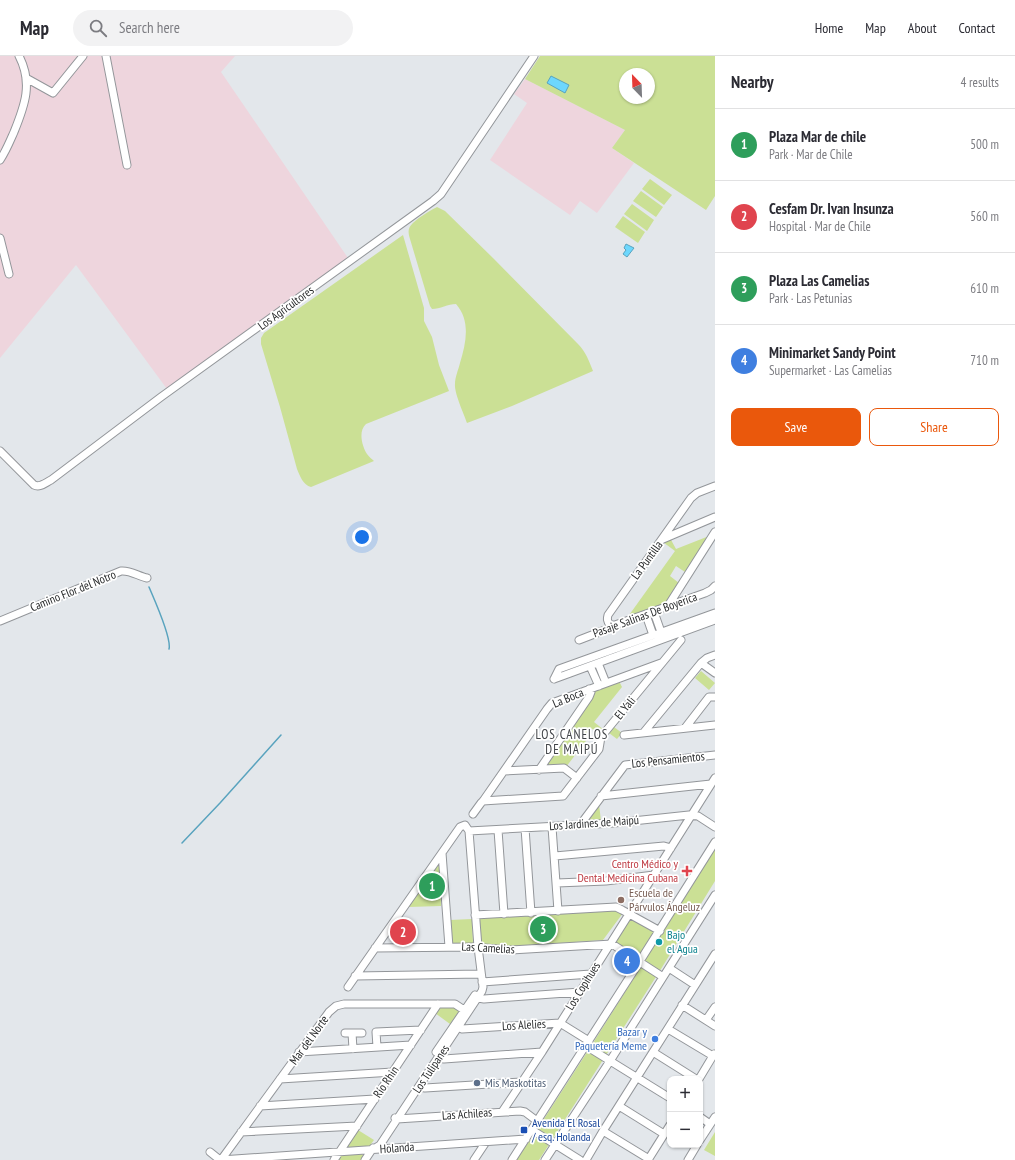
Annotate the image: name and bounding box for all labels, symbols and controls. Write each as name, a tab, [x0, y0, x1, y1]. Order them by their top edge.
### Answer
search box	[73, 10, 353, 46]
text: Map	[20, 16, 49, 40]
icon: search	[87, 17, 109, 39]
text: Search here	[119, 18, 180, 37]
text: Home	[815, 19, 843, 37]
text: Map	[865, 19, 886, 37]
text: About	[908, 19, 937, 37]
text: Contact	[959, 19, 995, 37]
north arrow	[619, 68, 655, 104]
text: Nearby	[731, 71, 774, 93]
text: 4 results	[960, 74, 999, 91]
text: Plaza Mar de chile	[769, 127, 866, 146]
text: 1	[741, 136, 747, 153]
text: 500 m	[970, 136, 999, 153]
text: Park · Mar de Chile	[769, 146, 853, 163]
text: Cesfam Dr. Ivan Insunza	[769, 199, 894, 218]
text: 2	[741, 208, 747, 225]
text: 560 m	[970, 208, 999, 225]
text: Hospital · Mar de Chile	[769, 218, 871, 235]
text: Plaza Las Camelias	[769, 271, 869, 290]
text: 3	[741, 280, 747, 297]
text: 610 m	[970, 280, 999, 297]
street label: Los Agricultores	[255, 282, 317, 333]
text: Park · Las Petunias	[769, 290, 852, 307]
text: Minimarket Sandy Point	[769, 343, 896, 362]
text: 4	[741, 352, 747, 369]
text: 710 m	[970, 352, 999, 369]
text: Supermarket · Las Camelias	[769, 362, 892, 379]
button: Save	[731, 408, 861, 446]
button: Share	[869, 408, 999, 446]
your location	[352, 527, 372, 547]
street label: La Puntilla	[628, 537, 666, 582]
street label: Camino Flor del Notro	[28, 566, 118, 615]
street label: Pasaje Salinas De Boyerica	[591, 589, 699, 640]
street label: La Boca	[550, 684, 586, 711]
street label: El Yali	[611, 693, 638, 722]
district label: LOS CANELOS DE MAIPÚ	[536, 726, 608, 758]
street label: Los Pensamientos	[631, 748, 705, 771]
street label: Los Jardines de Maipú	[549, 812, 639, 833]
place label: Centro Médico y Dental Medicina Cubana	[578, 856, 678, 885]
marker: Centro Médico y Dental Medicina Cubana	[681, 865, 693, 877]
pin: 1	[419, 871, 445, 901]
place label: Escuela de Párvulos Ángeluz	[629, 885, 700, 914]
marker: Escuela de Párvulos Ángeluz	[616, 895, 626, 905]
pin: 3	[530, 914, 556, 944]
pin: 2	[390, 917, 416, 947]
place label: Bajo el Agua	[667, 927, 698, 956]
marker: Bajo el Agua	[654, 937, 664, 947]
street label: Las Camelias	[461, 939, 515, 956]
pin: 4	[614, 946, 640, 976]
street label: Los Copihues	[562, 959, 603, 1013]
street label: Mar del Norte	[286, 1012, 331, 1067]
street label: Los Alelies	[502, 1016, 546, 1033]
place label: Bazar y Paquetería Meme	[575, 1024, 647, 1053]
marker: Bazar y Paquetería Meme	[650, 1034, 660, 1044]
street label: Los Tulipanes	[409, 1042, 452, 1096]
street label: Río Rhin	[370, 1063, 402, 1100]
place label: Mis Maskotitas	[485, 1075, 546, 1090]
map controls	[667, 1076, 703, 1148]
button: +	[667, 1076, 703, 1112]
marker: Mis Maskotitas	[472, 1078, 482, 1088]
street label: Las Achileas	[441, 1104, 493, 1123]
button: −	[667, 1112, 703, 1148]
place label: Avenida El Rosal / esq. Holanda	[531, 1115, 600, 1144]
marker: Avenida El Rosal / esq. Holanda	[519, 1125, 529, 1135]
street label: Holanda	[379, 1139, 415, 1156]

